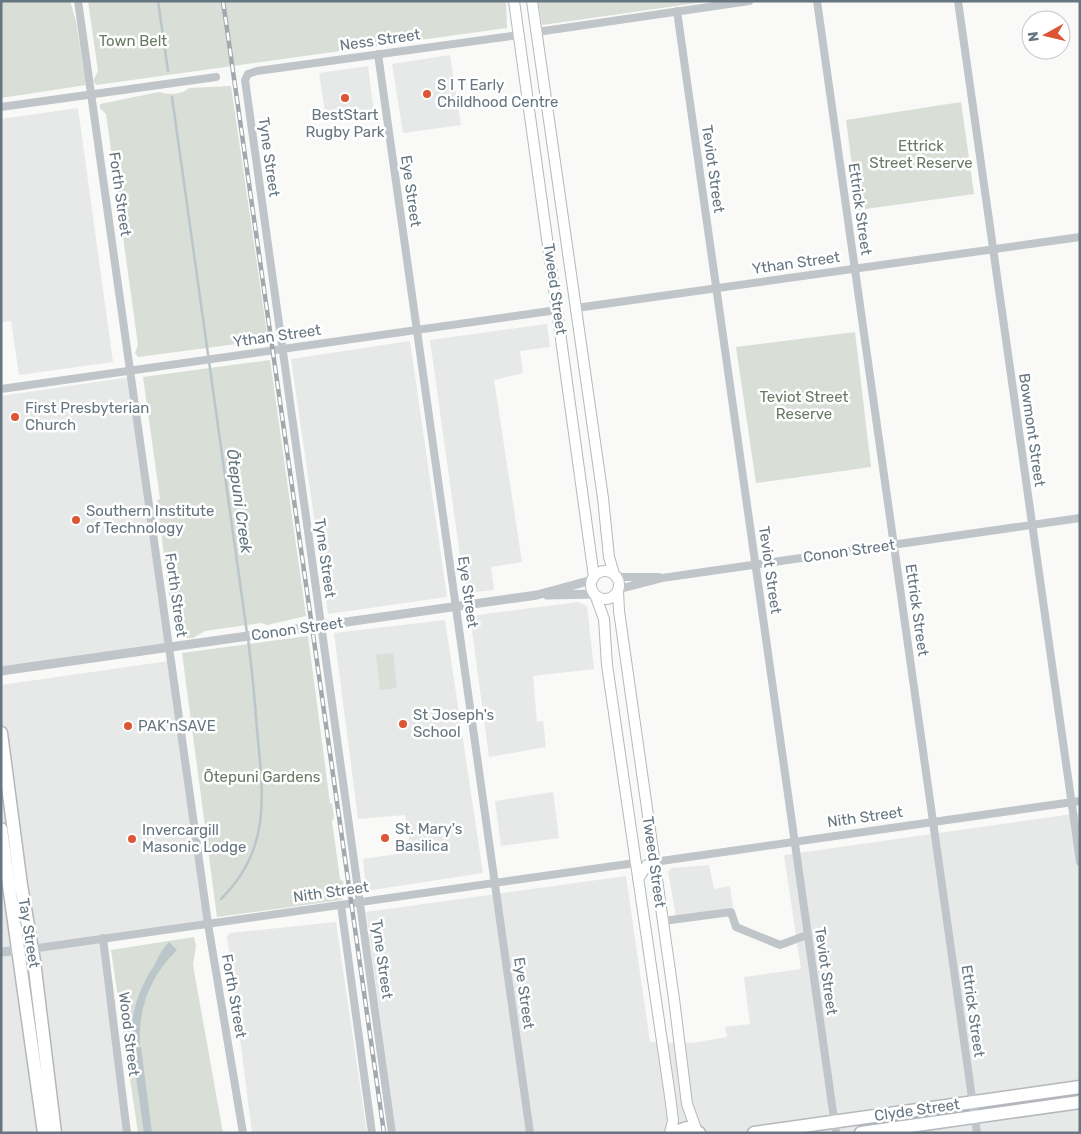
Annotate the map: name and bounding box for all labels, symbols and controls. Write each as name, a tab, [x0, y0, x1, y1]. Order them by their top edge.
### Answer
north arrow	[1021, 10, 1071, 60]
street label: Ness Street	[339, 25, 422, 55]
text: N	[1025, 31, 1043, 43]
park label: Town Belt	[99, 32, 167, 50]
place label: S I T Early Childhood Centre	[437, 76, 558, 111]
marker: S I T Early Childhood Centre	[421, 88, 433, 100]
marker: BestStart Rugby Park	[339, 92, 351, 104]
place label: BestStart Rugby Park	[305, 106, 385, 141]
street label: Tyne Street	[255, 116, 284, 198]
street label: Teviot Street	[698, 124, 728, 214]
park label: Ettrick Street Reserve	[869, 137, 973, 172]
street label: Forth Street	[105, 151, 135, 237]
street label: Eye Street	[397, 154, 425, 228]
street label: Ettrick Street	[845, 162, 875, 256]
street label: Tweed Street	[540, 242, 570, 336]
street label: Ythan Street	[751, 248, 841, 278]
street label: Ythan Street	[232, 321, 322, 351]
street label: Bowmont Street	[1015, 372, 1049, 488]
park label: Teviot Street Reserve	[760, 388, 849, 423]
place label: First Presbyterian Church	[25, 399, 149, 434]
marker: First Presbyterian Church	[9, 411, 21, 423]
water label: Ōtepuni Creek	[223, 448, 256, 555]
place label: Southern Institute of Technology	[86, 502, 214, 537]
marker: Southern Institute of Technology	[70, 514, 82, 526]
street label: Tyne Street	[311, 517, 340, 599]
street label: Teviot Street	[755, 525, 785, 615]
street label: Conon Street	[802, 536, 896, 566]
street label: Forth Street	[161, 552, 191, 638]
street label: Eye Street	[454, 555, 482, 629]
street label: Ettrick Street	[902, 563, 932, 657]
street label: Conon Street	[250, 614, 344, 644]
place label: St Joseph's School	[413, 706, 495, 741]
place label: PAK'nSAVE	[138, 717, 216, 735]
marker: St Joseph's School	[397, 718, 409, 730]
marker: PAK'nSAVE	[122, 720, 134, 732]
park label: Ōtepuni Gardens	[204, 768, 321, 786]
street label: Nith Street	[826, 803, 904, 831]
street label: Tweed Street	[639, 815, 669, 909]
place label: St. Mary's Basilica	[395, 820, 463, 855]
place label: Invercargill Masonic Lodge	[142, 821, 246, 856]
marker: St. Mary's Basilica	[379, 832, 391, 844]
marker: Invercargill Masonic Lodge	[126, 833, 138, 845]
street label: Nith Street	[292, 878, 370, 906]
street label: Tay Street	[15, 897, 43, 969]
street label: Tyne Street	[368, 918, 397, 1000]
street label: Teviot Street	[811, 926, 841, 1016]
street label: Forth Street	[218, 953, 250, 1040]
street label: Eye Street	[510, 956, 538, 1030]
street label: Ettrick Street	[958, 964, 988, 1058]
street label: Wood Street	[115, 991, 143, 1077]
street label: Clyde Street	[873, 1095, 961, 1125]

